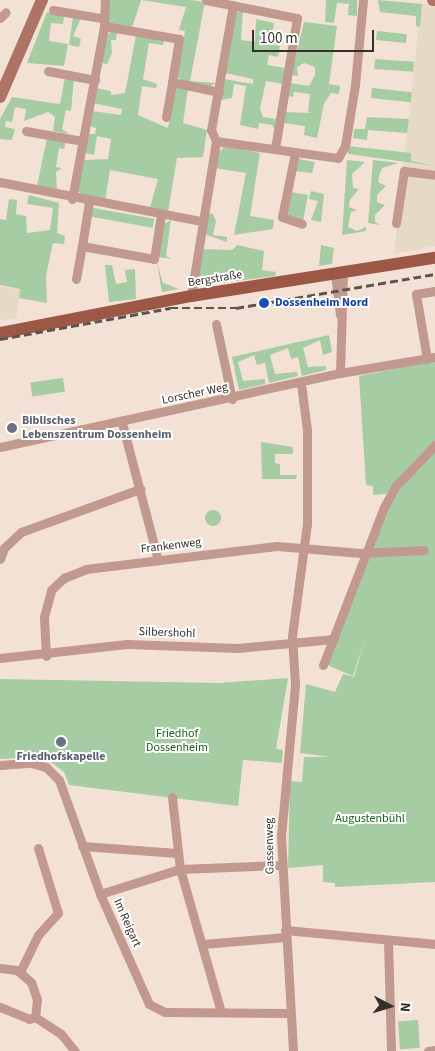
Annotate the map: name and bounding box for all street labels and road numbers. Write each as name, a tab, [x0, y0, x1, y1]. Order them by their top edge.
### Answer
street label: Bergstraße	[187, 268, 243, 290]
street label: Lorscher Weg	[161, 380, 229, 408]
street label: Frankenweg	[140, 535, 202, 557]
street label: Silbershohl	[138, 625, 196, 641]
street label: Gassenweg	[262, 818, 278, 874]
street label: Im Reigart	[110, 897, 144, 949]

